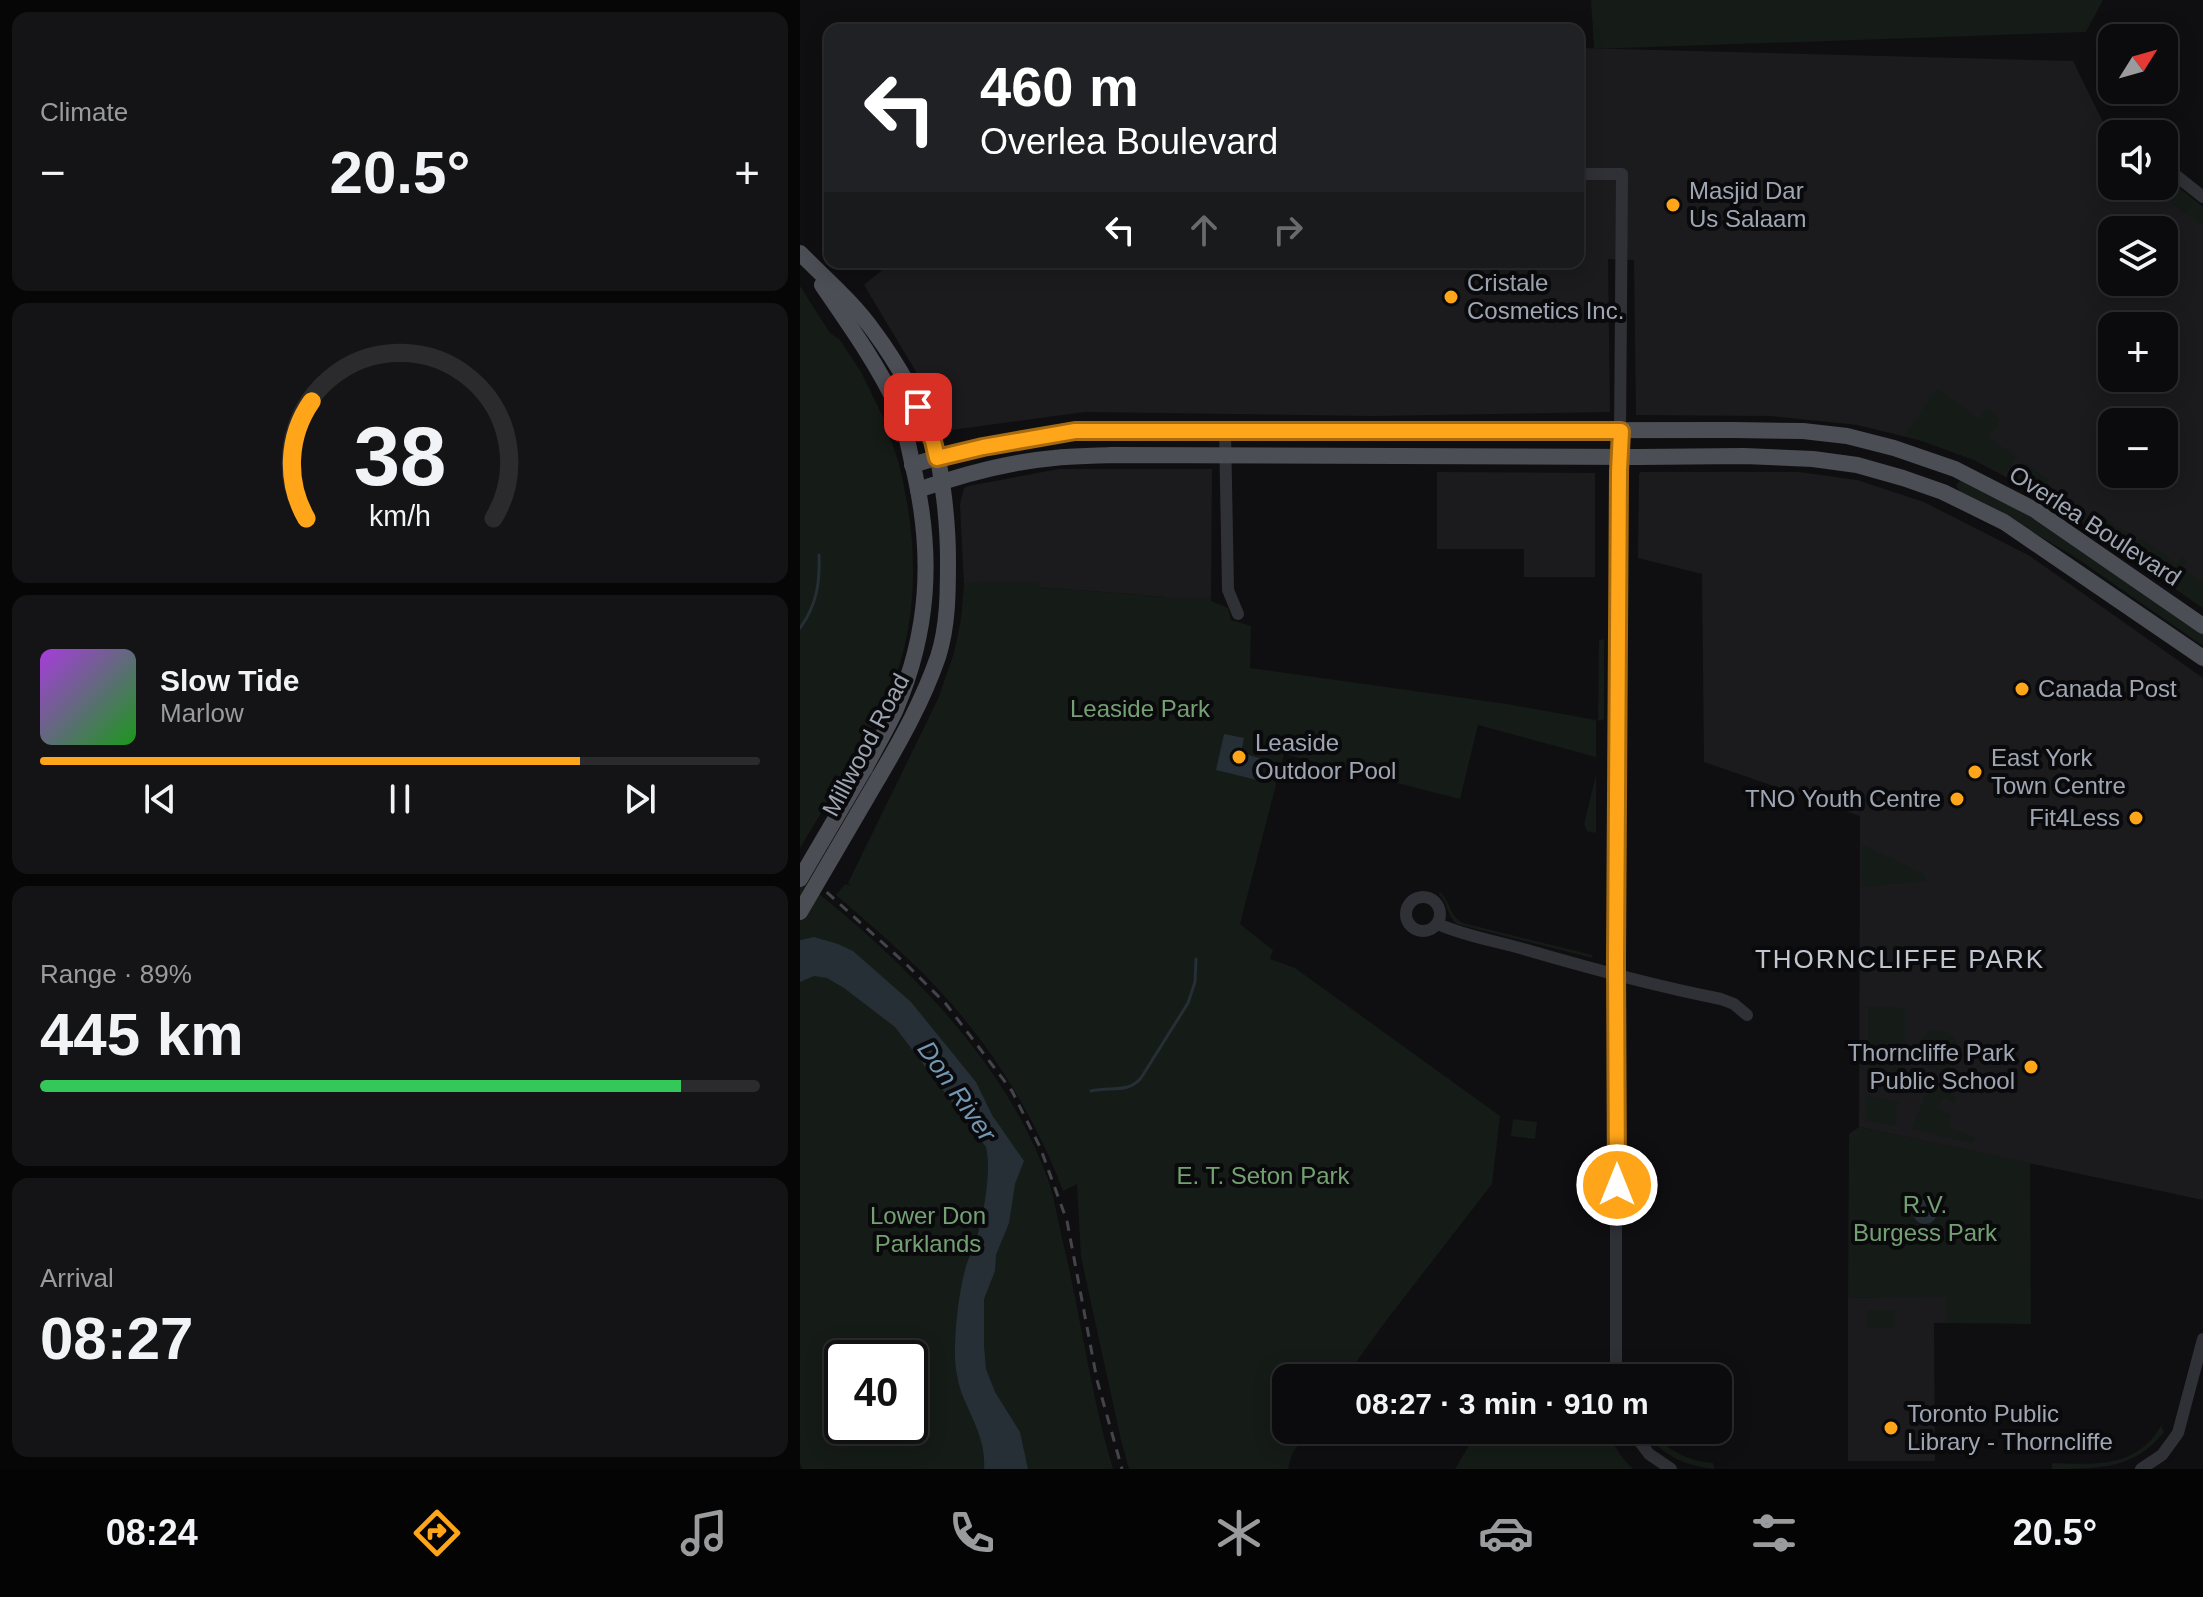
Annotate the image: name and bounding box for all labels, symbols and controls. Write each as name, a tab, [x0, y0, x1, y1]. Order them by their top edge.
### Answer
north arrow	[2098, 24, 2178, 104]
map controls	[2098, 24, 2178, 488]
text: 460 m	[980, 55, 1139, 118]
icon: left	[848, 56, 952, 160]
text: Climate	[40, 97, 128, 127]
button: sound	[2098, 120, 2178, 200]
text: Overlea Boulevard	[980, 121, 1278, 162]
text: 20.5°	[330, 139, 470, 206]
text: −	[40, 148, 66, 197]
text: +	[734, 148, 760, 197]
place label: Masjid Dar Us Salaam	[1689, 177, 1806, 232]
marker: Masjid Dar Us Salaam	[1664, 196, 1682, 214]
icon: left	[1098, 208, 1142, 252]
icon: ahead	[1182, 208, 1226, 252]
icon: right	[1266, 208, 1310, 252]
button: layers	[2098, 216, 2178, 296]
place label: Cristale Cosmetics Inc.	[1467, 269, 1624, 324]
marker: Cristale Cosmetics Inc.	[1442, 288, 1460, 306]
button: +	[2098, 312, 2178, 392]
pin	[884, 373, 952, 441]
icon: arrive	[896, 385, 940, 429]
button: −	[2098, 408, 2178, 488]
text: 38	[354, 410, 446, 503]
street label: Overlea Boulevard	[2005, 460, 2186, 591]
text: km/h	[369, 500, 431, 532]
text: Slow Tide	[160, 664, 299, 697]
street label: Millwood Road	[817, 669, 914, 821]
place label: Canada Post	[2038, 675, 2177, 702]
marker: Canada Post	[2013, 680, 2031, 698]
park label: Leaside Park	[1070, 695, 1211, 722]
text: Marlow	[160, 698, 244, 728]
place label: Leaside Outdoor Pool	[1255, 729, 1396, 784]
place label: East York Town Centre	[1991, 744, 2126, 799]
marker: Leaside Outdoor Pool	[1230, 748, 1248, 766]
marker: East York Town Centre	[1966, 763, 1984, 781]
icon: previous	[138, 777, 182, 821]
icon: pause	[378, 777, 422, 821]
icon: next	[618, 777, 662, 821]
place label: TNO Youth Centre	[1745, 785, 1941, 812]
marker: TNO Youth Centre	[1948, 790, 1966, 808]
place label: Fit4Less	[2029, 804, 2120, 831]
marker: Fit4Less	[2127, 809, 2145, 827]
district label: THORNCLIFFE PARK	[1755, 944, 2045, 974]
text: Range · 89%	[40, 959, 192, 989]
text: 445 km	[40, 1001, 244, 1068]
water label: Don River	[912, 1035, 1003, 1148]
place label: Thorncliffe Park Public School	[1847, 1039, 2016, 1094]
marker: Thorncliffe Park Public School	[2022, 1058, 2040, 1076]
position arrow	[1575, 1143, 1659, 1227]
park label: E. T. Seton Park	[1177, 1162, 1350, 1189]
park label: R.V. Burgess Park	[1853, 1191, 1998, 1246]
park label: Lower Don Parklands	[870, 1202, 986, 1257]
text: Arrival	[40, 1263, 114, 1293]
text: 08:27	[40, 1305, 193, 1372]
speed limit sign: 40	[824, 1340, 928, 1444]
text: 08:27 · 3 min · 910 m	[1355, 1387, 1649, 1420]
place label: Toronto Public Library - Thorncliffe	[1907, 1400, 2113, 1455]
marker: Toronto Public Library - Thorncliffe	[1882, 1419, 1900, 1437]
icon: directions	[409, 1505, 465, 1561]
icon: music	[676, 1505, 732, 1561]
icon: phone	[944, 1505, 1000, 1561]
icon: climate	[1211, 1505, 1267, 1561]
icon: car	[1478, 1505, 1534, 1561]
icon: filters	[1746, 1505, 1802, 1561]
text: 08:24	[106, 1512, 198, 1553]
text: 20.5°	[2013, 1512, 2097, 1553]

